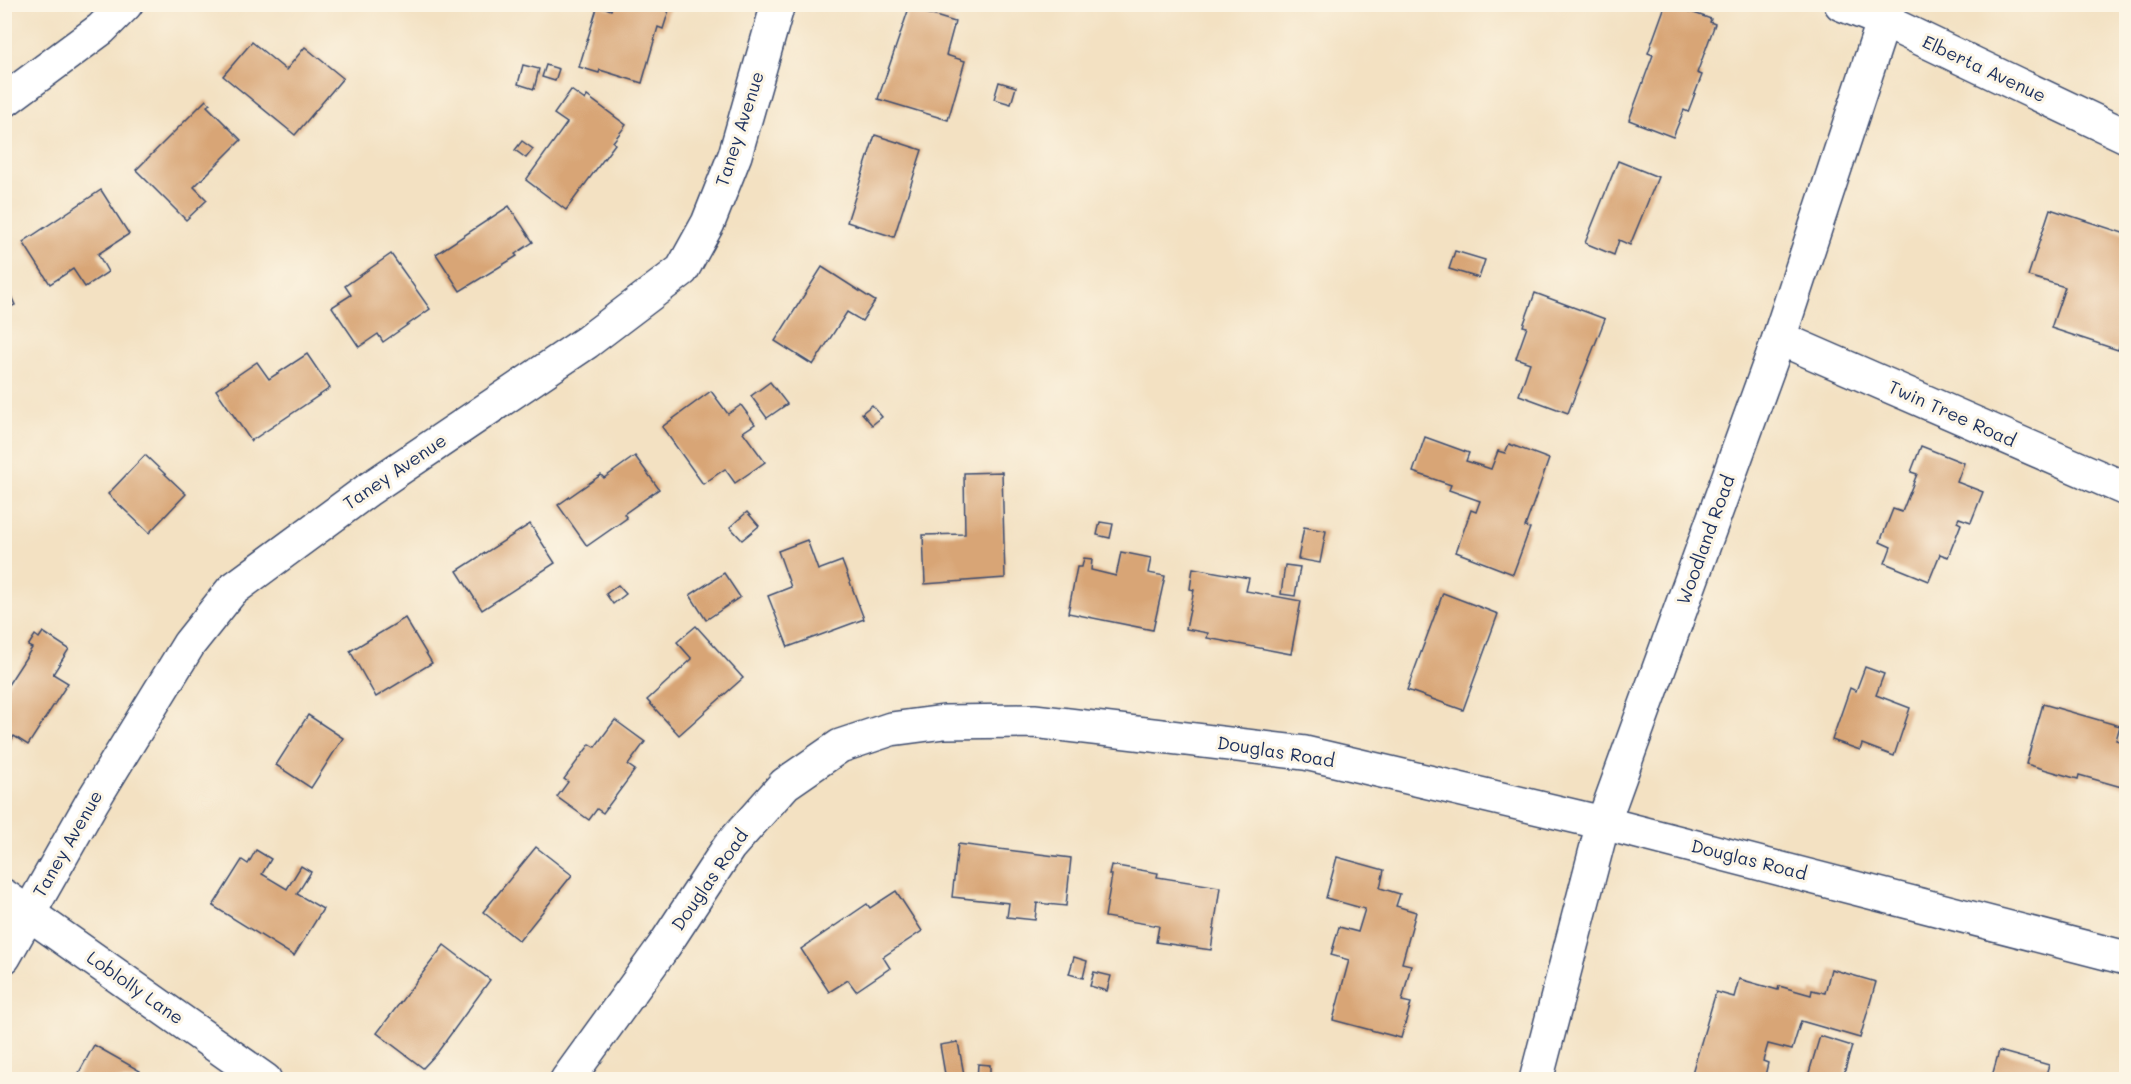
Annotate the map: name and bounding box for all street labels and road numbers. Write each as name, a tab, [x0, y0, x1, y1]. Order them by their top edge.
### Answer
street label: Elberta Avenue	[1919, 29, 2050, 107]
street label: Taney Avenue	[709, 68, 769, 189]
street label: Twin Tree Road	[1885, 374, 2020, 452]
street label: Taney Avenue	[338, 428, 451, 515]
street label: Woodland Road	[1670, 472, 1740, 608]
street label: Douglas Road	[1216, 730, 1337, 772]
street label: Taney Avenue	[27, 786, 107, 901]
street label: Douglas Road	[665, 824, 753, 935]
street label: Douglas Road	[1689, 833, 1810, 885]
street label: Loblolly Lane	[82, 945, 189, 1029]

